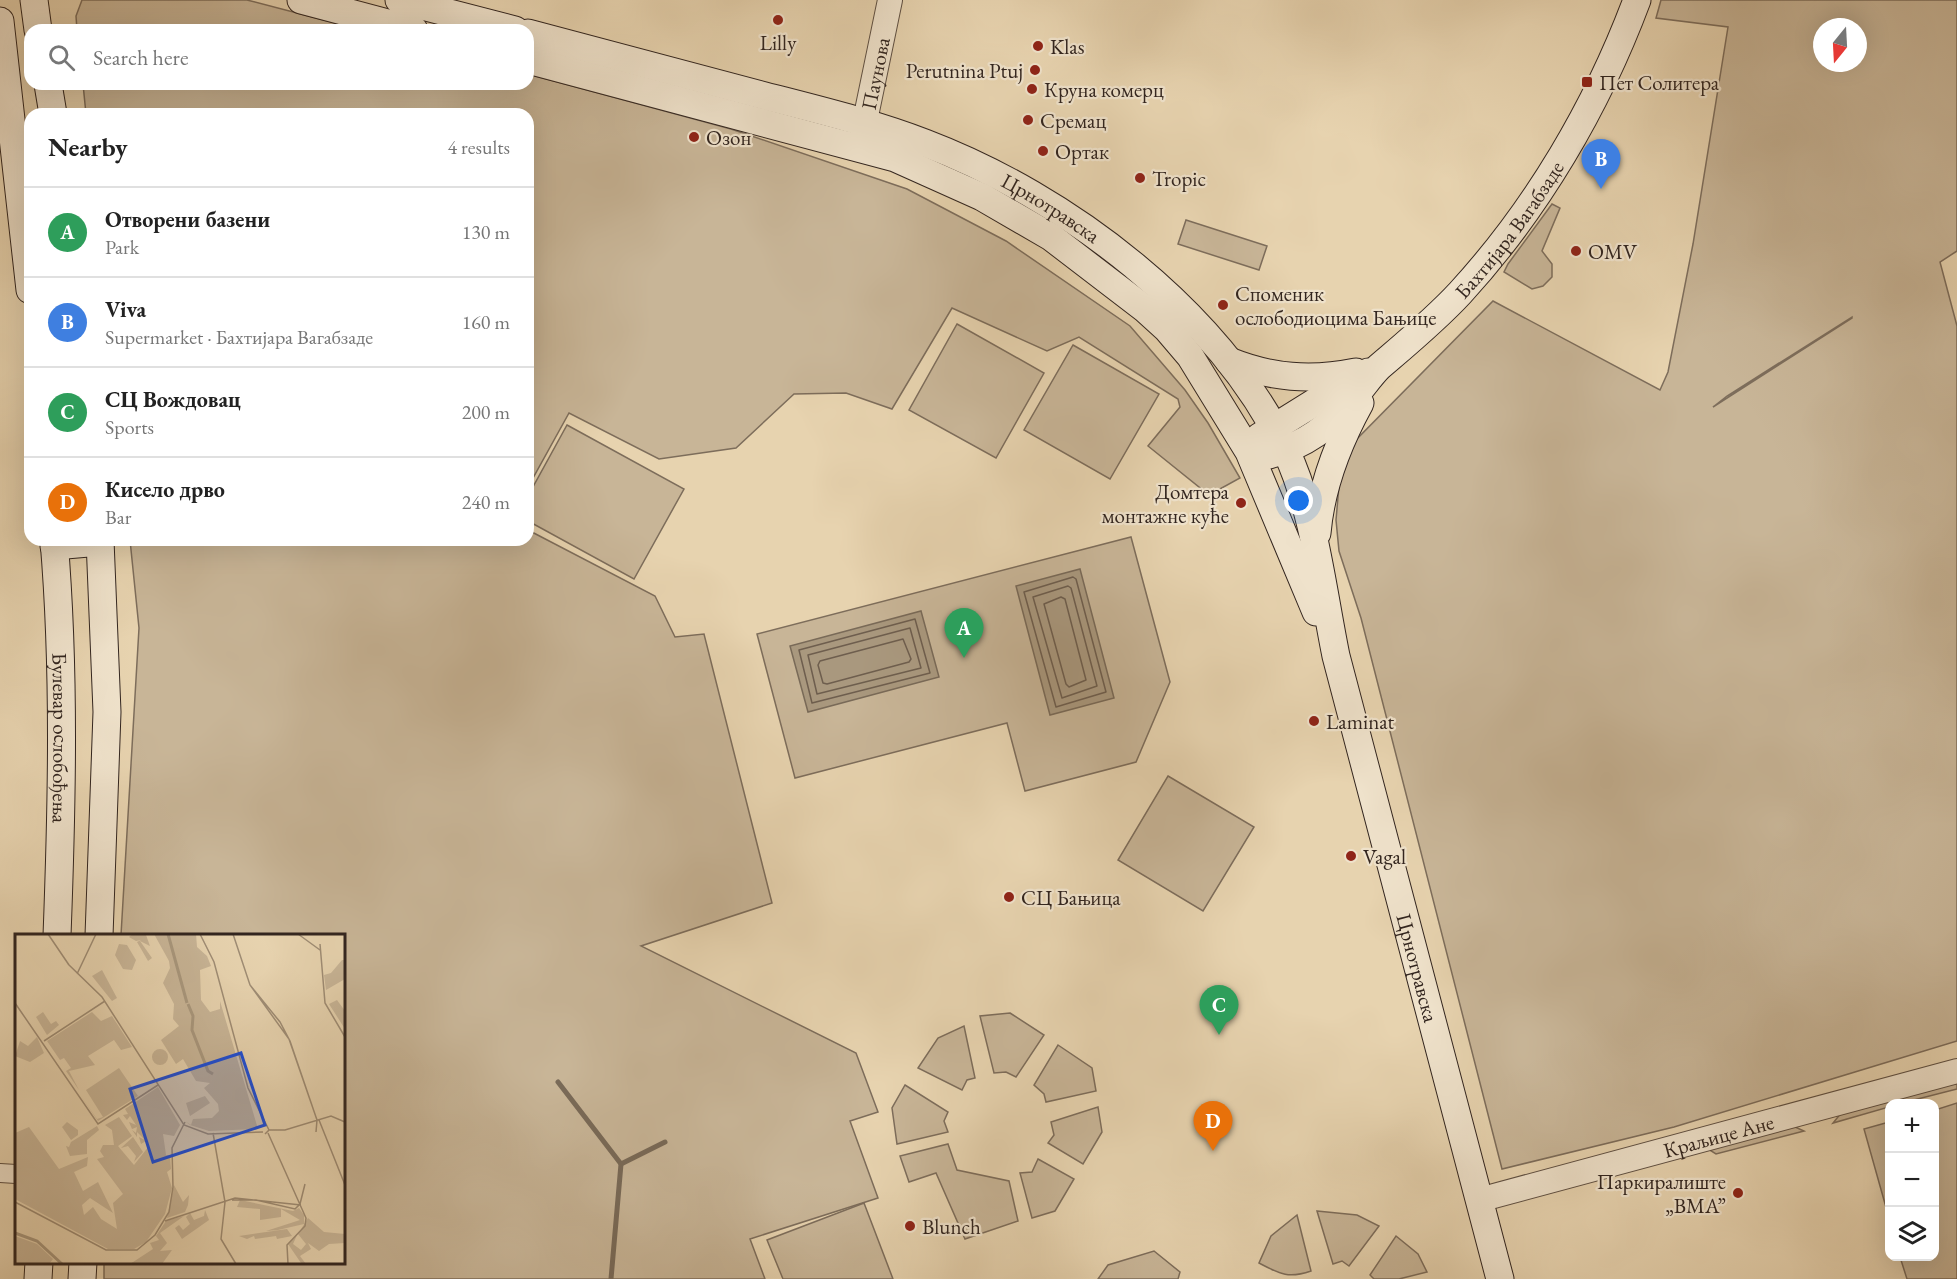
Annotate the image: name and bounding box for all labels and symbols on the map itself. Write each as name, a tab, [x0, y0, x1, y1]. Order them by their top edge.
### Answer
marker: Lilly	[771, 13, 785, 27]
north arrow	[1813, 18, 1867, 72]
place label: Lilly	[760, 29, 797, 56]
place label: Klas	[1050, 33, 1085, 60]
street label: Паунова	[854, 34, 896, 112]
marker: Klas	[1031, 39, 1045, 53]
place label: Perutnina Ptuj	[906, 57, 1023, 84]
marker: Perutnina Ptuj	[1028, 63, 1042, 77]
place label: Пет Солитера	[1599, 69, 1720, 96]
marker: Пет Солитера	[1580, 75, 1594, 89]
place label: Круна комерц	[1044, 76, 1164, 103]
marker: Круна комерц	[1025, 82, 1039, 96]
place label: Сремац	[1040, 107, 1107, 134]
marker: Сремац	[1021, 113, 1035, 127]
place label: Озон	[706, 124, 751, 151]
marker: Озон	[687, 130, 701, 144]
place label: Ортак	[1055, 138, 1109, 165]
pin: B	[1582, 140, 1620, 189]
marker: Ортак	[1036, 144, 1050, 158]
street label: Бахтијара Вагабзаде	[1448, 156, 1569, 304]
place label: Tropic	[1152, 165, 1206, 192]
street label: Црнотравска	[997, 167, 1106, 249]
marker: Tropic	[1133, 171, 1147, 185]
place label: OMV	[1588, 238, 1638, 265]
marker: OMV	[1569, 244, 1583, 258]
place label: Споменик ослободиоцима Бањице	[1235, 280, 1436, 331]
marker: Споменик ослободиоцима Бањице	[1216, 298, 1230, 312]
place label: Домтера монтажне куће	[1101, 478, 1230, 529]
your location	[1284, 486, 1313, 515]
marker: Домтера монтажне куће	[1234, 496, 1248, 510]
pin: A	[944, 608, 984, 658]
street label: Булевар ослобођења	[47, 652, 75, 824]
place label: Laminat	[1326, 708, 1395, 735]
marker: Laminat	[1307, 714, 1321, 728]
place label: Vagal	[1363, 843, 1406, 870]
marker: Vagal	[1344, 849, 1358, 863]
place label: СЦ Бањица	[1021, 884, 1121, 911]
marker: СЦ Бањица	[1002, 890, 1016, 904]
street label: Црнотравска	[1391, 911, 1445, 1026]
inset map	[15, 934, 345, 1264]
pin: C	[1200, 986, 1238, 1035]
pin: D	[1194, 1102, 1232, 1151]
street label: Краљице Ане	[1660, 1108, 1777, 1163]
place label: Паркиралиште „ВМА”	[1597, 1168, 1726, 1219]
marker: Паркиралиште „ВМА”	[1731, 1186, 1745, 1200]
place label: Blunch	[922, 1213, 981, 1240]
marker: Blunch	[903, 1219, 917, 1233]

